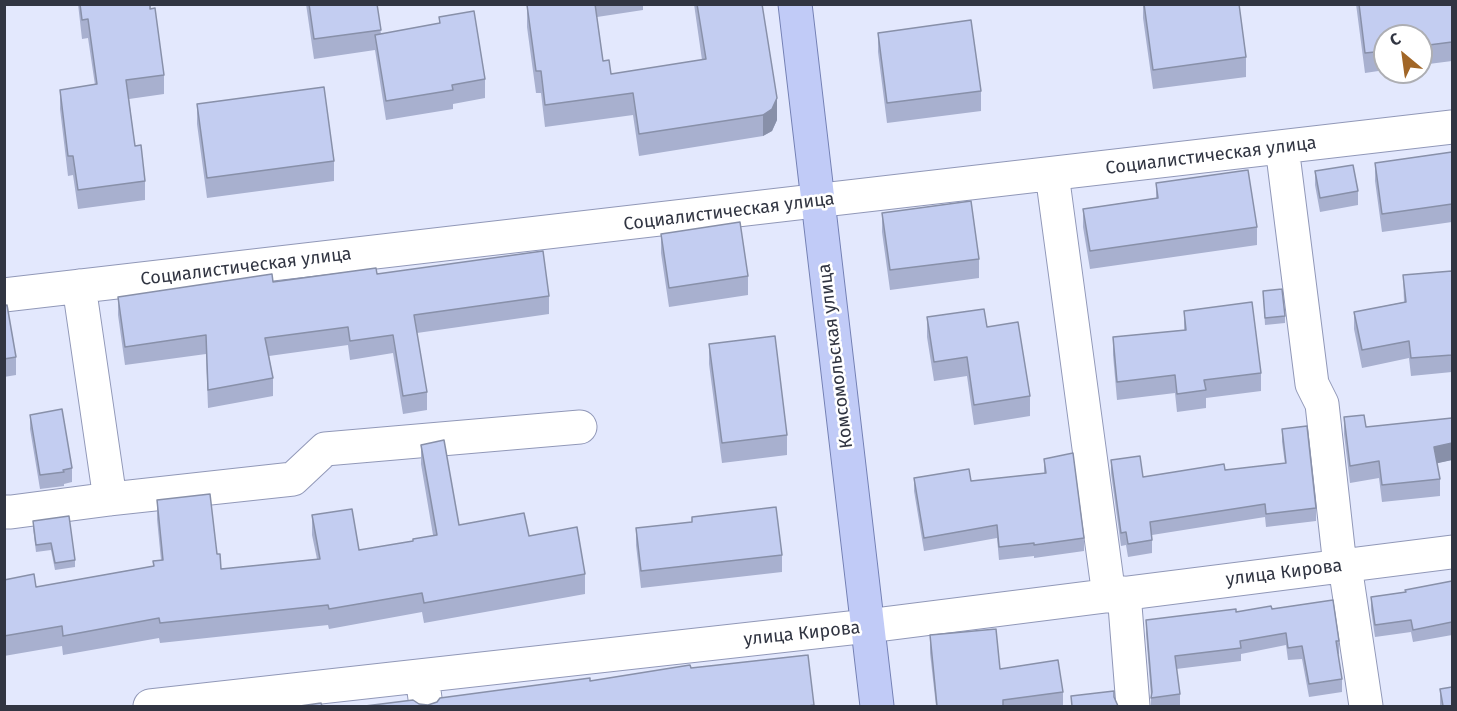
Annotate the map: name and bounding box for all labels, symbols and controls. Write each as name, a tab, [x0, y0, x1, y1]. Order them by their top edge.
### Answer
north arrow	[1373, 24, 1433, 84]
text: С	[1386, 29, 1404, 50]
street label: Социалистическая улица	[1104, 132, 1318, 180]
street label: Социалистическая улица	[622, 188, 836, 236]
street label: Социалистическая улица	[139, 243, 353, 291]
street label: Комсомольская улица	[814, 262, 858, 450]
street label: улица Кирова	[1224, 555, 1344, 591]
street label: улица Кирова	[743, 617, 861, 651]

